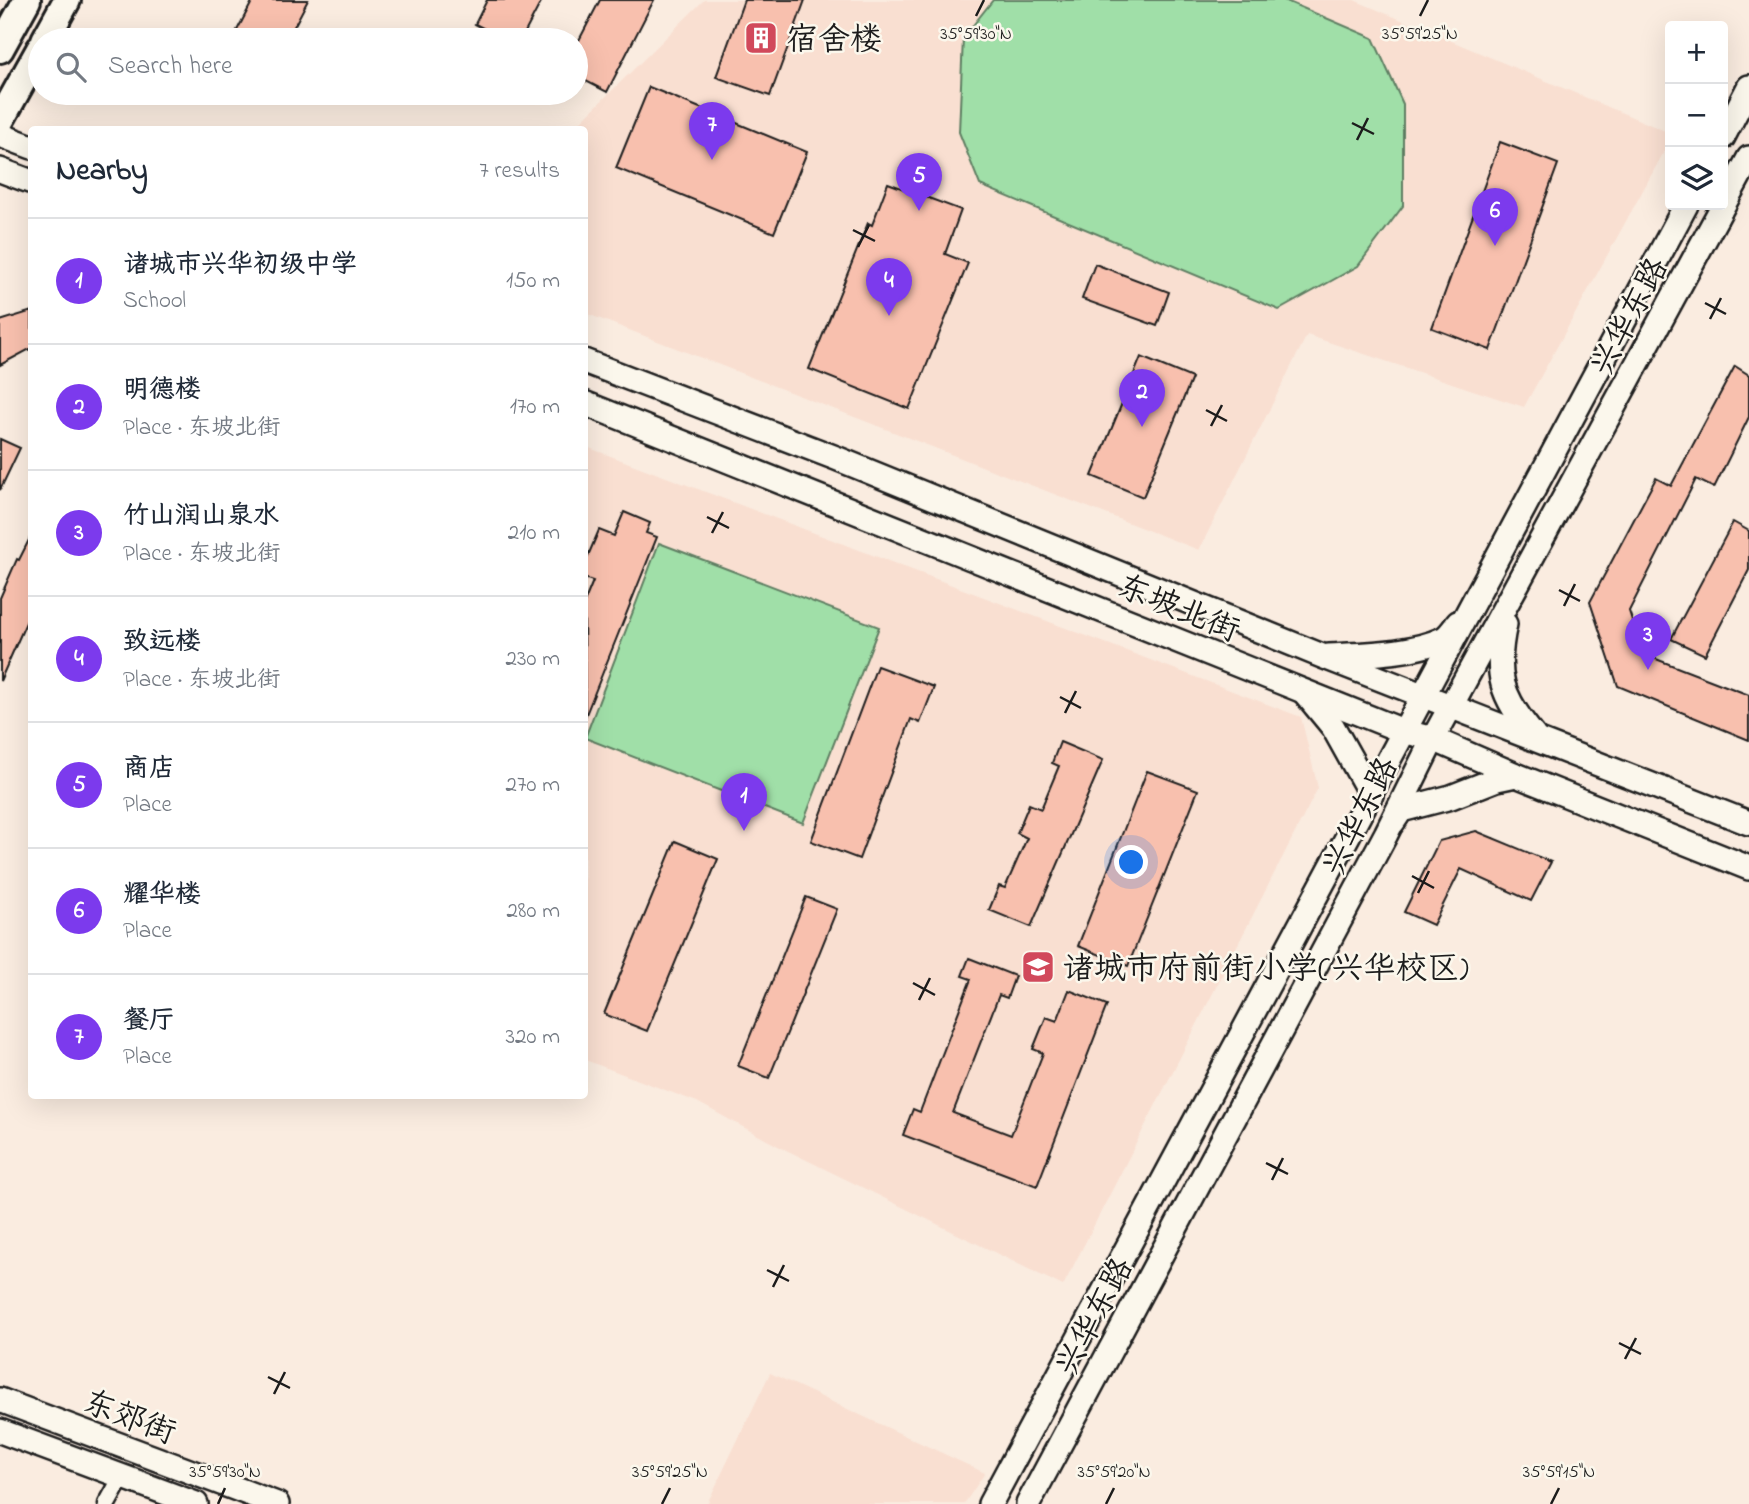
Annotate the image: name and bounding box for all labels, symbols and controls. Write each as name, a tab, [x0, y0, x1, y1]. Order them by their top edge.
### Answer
place label: 宿舍楼	[786, 18, 882, 65]
building icon: 宿舍楼	[742, 19, 780, 57]
map controls	[1665, 21, 1728, 210]
button: +	[1665, 21, 1728, 84]
text: 35°59'30"N	[940, 22, 1012, 48]
text: 35°59'25"N	[1382, 22, 1458, 48]
search box	[28, 28, 588, 105]
icon: search	[52, 48, 90, 86]
text: Search here	[108, 48, 233, 86]
button: −	[1665, 84, 1728, 147]
pin: 7	[689, 102, 735, 160]
button: layers	[1665, 147, 1728, 210]
text: Nearby	[56, 150, 148, 194]
pin: 5	[896, 153, 942, 211]
text: 7 results	[479, 155, 560, 188]
pin: 6	[1472, 188, 1518, 246]
text: 诸城市兴华初级中学	[123, 247, 357, 285]
street label: 兴华东路	[1580, 250, 1682, 385]
pin: 4	[866, 258, 912, 316]
text: 1	[75, 265, 83, 298]
text: 150 m	[506, 265, 560, 298]
text: School	[123, 285, 186, 318]
pin: 2	[1119, 369, 1165, 427]
text: 明德楼	[123, 372, 201, 410]
text: 2	[73, 391, 85, 424]
text: 170 m	[510, 391, 560, 424]
text: Place · 东坡北街	[123, 412, 280, 445]
text: 竹山润山泉水	[123, 498, 279, 536]
text: 3	[74, 517, 84, 550]
text: 210 m	[508, 517, 560, 550]
text: Place · 东坡北街	[123, 538, 280, 571]
street label: 东坡北街	[1110, 564, 1246, 656]
pin: 3	[1625, 612, 1671, 670]
text: 致远楼	[123, 624, 201, 662]
text: 4	[74, 643, 84, 676]
text: 230 m	[506, 643, 560, 676]
text: Place · 东坡北街	[123, 664, 280, 697]
street label: 兴华东路	[1312, 750, 1412, 885]
text: 商店	[123, 751, 175, 789]
text: 5	[72, 769, 86, 802]
text: 270 m	[506, 769, 560, 802]
pin: 1	[721, 773, 767, 831]
text: Place	[123, 789, 172, 822]
your location	[1114, 845, 1148, 879]
text: 耀华楼	[123, 877, 201, 915]
text: 6	[74, 895, 84, 928]
text: 280 m	[506, 895, 560, 928]
text: Place	[123, 915, 172, 948]
place label: 诸城市府前街小学(兴华校区)	[1062, 947, 1469, 994]
school or university icon: 诸城市府前街小学(兴华校区)	[1019, 948, 1057, 986]
text: 餐厅	[123, 1003, 175, 1041]
text: 7	[74, 1021, 84, 1054]
text: 320 m	[506, 1021, 560, 1054]
text: Place	[123, 1041, 172, 1074]
street label: 兴华东路	[1045, 1250, 1147, 1385]
street label: 东郊街	[76, 1380, 182, 1458]
text: 35°59'30"N	[189, 1460, 261, 1486]
text: 35°59'25"N	[632, 1460, 708, 1486]
text: 35°59'20"N	[1077, 1460, 1151, 1486]
text: 35°59'15"N	[1523, 1460, 1595, 1486]

